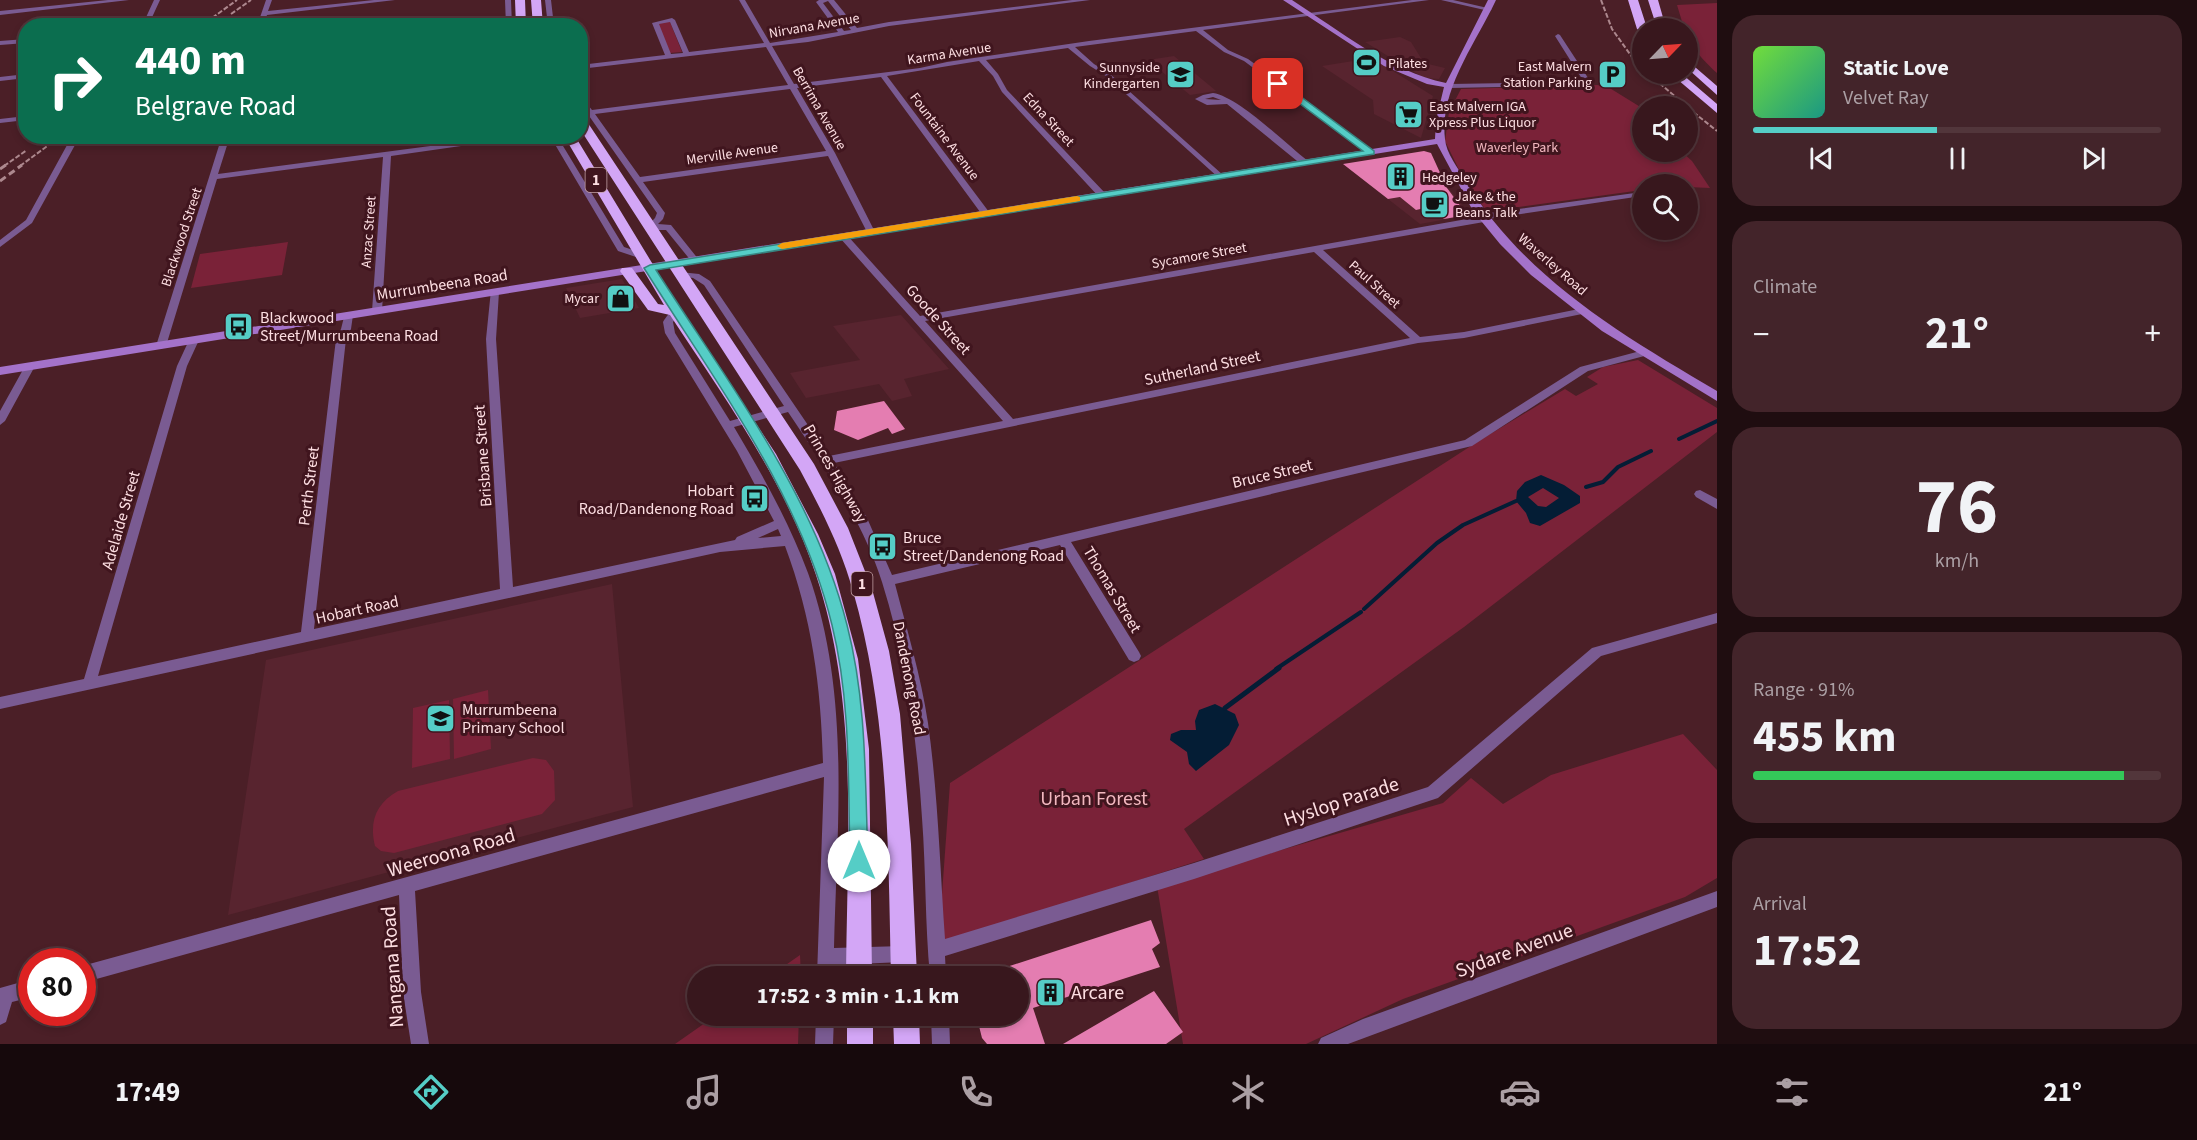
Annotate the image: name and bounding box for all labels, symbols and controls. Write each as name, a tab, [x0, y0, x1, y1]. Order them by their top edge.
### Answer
street label: Nirvana Avenue	[767, 8, 861, 44]
north arrow	[1632, 18, 1698, 84]
map controls	[1632, 18, 1698, 240]
text: 440 m	[135, 31, 246, 91]
street label: Karma Avenue	[906, 37, 993, 70]
icon: right	[36, 42, 114, 120]
sports icon: Pilates	[1351, 47, 1383, 79]
text: Static Love	[1843, 52, 1949, 84]
place label: Pilates	[1388, 54, 1427, 74]
place label: East Malvern Station Parking	[1503, 57, 1592, 93]
place label: Sunnyside Kindergarten	[1083, 58, 1160, 94]
pin	[1252, 58, 1303, 109]
parking icon: East Malvern Station Parking	[1597, 58, 1629, 90]
school or university icon: Sunnyside Kindergarten	[1165, 59, 1197, 91]
street label: Berrima Avenue	[787, 63, 851, 154]
icon: arrive	[1261, 67, 1294, 100]
text: Velvet Ray	[1843, 84, 1929, 112]
text: Belgrave Road	[135, 87, 296, 126]
street label: Edna Street	[1018, 88, 1079, 151]
street label: Fountaine Avenue	[905, 89, 984, 185]
button: sound	[1632, 96, 1698, 162]
place label: East Malvern IGA Xpress Plus Liquor	[1429, 97, 1536, 133]
supermarket icon: East Malvern IGA Xpress Plus Liquor	[1392, 98, 1424, 130]
street label: Merville Avenue	[685, 138, 779, 170]
park label: Waverley Park	[1476, 138, 1558, 158]
icon: previous	[1805, 142, 1838, 175]
icon: pause	[1941, 142, 1974, 175]
icon: next	[2077, 142, 2110, 175]
building icon: Hedgeley	[1385, 161, 1417, 193]
road number: 1	[586, 168, 606, 192]
place label: Hedgeley	[1422, 168, 1477, 188]
button: search	[1632, 174, 1698, 240]
street label: Blackwood Street	[157, 185, 207, 289]
place label: Jake & the Beans Talk	[1455, 187, 1517, 223]
cafe icon: Jake & the Beans Talk	[1418, 188, 1450, 220]
street label: Anzac Street	[357, 195, 382, 269]
street label: Waverley Road	[1513, 229, 1591, 301]
street label: Sycamore Street	[1150, 238, 1248, 274]
street label: Paul Street	[1344, 256, 1405, 314]
street label: Murrumbeena Road	[375, 264, 509, 306]
text: Climate	[1753, 273, 1817, 301]
street label: Goode Street	[901, 280, 976, 360]
shop icon: Mycar	[604, 282, 636, 314]
place label: Mycar	[564, 289, 599, 309]
text: 21°	[1925, 302, 1989, 366]
place label: Blackwood Street/Murrumbeena Road	[260, 307, 438, 347]
bus stop icon: Blackwood Street/Murrumbeena Road	[223, 310, 255, 342]
text: −	[1753, 311, 1769, 358]
text: +	[2145, 311, 2161, 358]
street label: Sutherland Street	[1142, 345, 1263, 391]
street label: Brisbane Street	[468, 404, 498, 508]
street label: Princes Highway	[798, 420, 872, 527]
street label: Perth Street	[293, 445, 325, 527]
text: 76	[1916, 452, 1998, 563]
street label: Bruce Street	[1230, 454, 1315, 494]
street label: Adelaide Street	[96, 468, 146, 572]
place label: Hobart Road/Dandenong Road	[579, 480, 735, 520]
bus stop icon: Hobart Road/Dandenong Road	[739, 483, 771, 515]
place label: Bruce Street/Dandenong Road	[903, 527, 1064, 567]
bus stop icon: Bruce Street/Dandenong Road	[866, 530, 898, 562]
street label: Thomas Street	[1078, 542, 1147, 637]
text: km/h	[1935, 547, 1979, 575]
road number: 1	[852, 572, 872, 596]
street label: Hobart Road	[314, 590, 401, 630]
street label: Dandenong Road	[887, 620, 931, 737]
text: Range · 91%	[1753, 676, 1854, 704]
place label: Murrumbeena Primary School	[462, 699, 564, 739]
school or university icon: Murrumbeena Primary School	[425, 702, 457, 734]
text: 455 km	[1753, 705, 1897, 769]
street label: Hyslop Parade	[1280, 770, 1403, 834]
park label: Urban Forest	[1040, 785, 1148, 813]
street label: Weeroona Road	[384, 821, 519, 885]
position arrow	[827, 829, 891, 893]
text: Arrival	[1753, 890, 1807, 918]
street label: Nangana Road	[375, 905, 411, 1029]
street label: Sydare Avenue	[1452, 917, 1577, 985]
text: 17:52	[1753, 919, 1862, 983]
speed limit sign: 80	[18, 948, 96, 1026]
building icon: Arcare	[1034, 976, 1066, 1008]
place label: Arcare	[1071, 979, 1124, 1007]
text: 17:52 · 3 min · 1.1 km	[757, 980, 959, 1012]
icon: directions	[410, 1071, 452, 1113]
icon: music	[683, 1071, 725, 1113]
icon: phone	[955, 1071, 997, 1113]
icon: climate	[1227, 1071, 1269, 1113]
icon: car	[1499, 1071, 1541, 1113]
icon: filters	[1771, 1071, 1813, 1113]
text: 17:49	[115, 1073, 180, 1112]
text: 21°	[2044, 1073, 2082, 1112]

